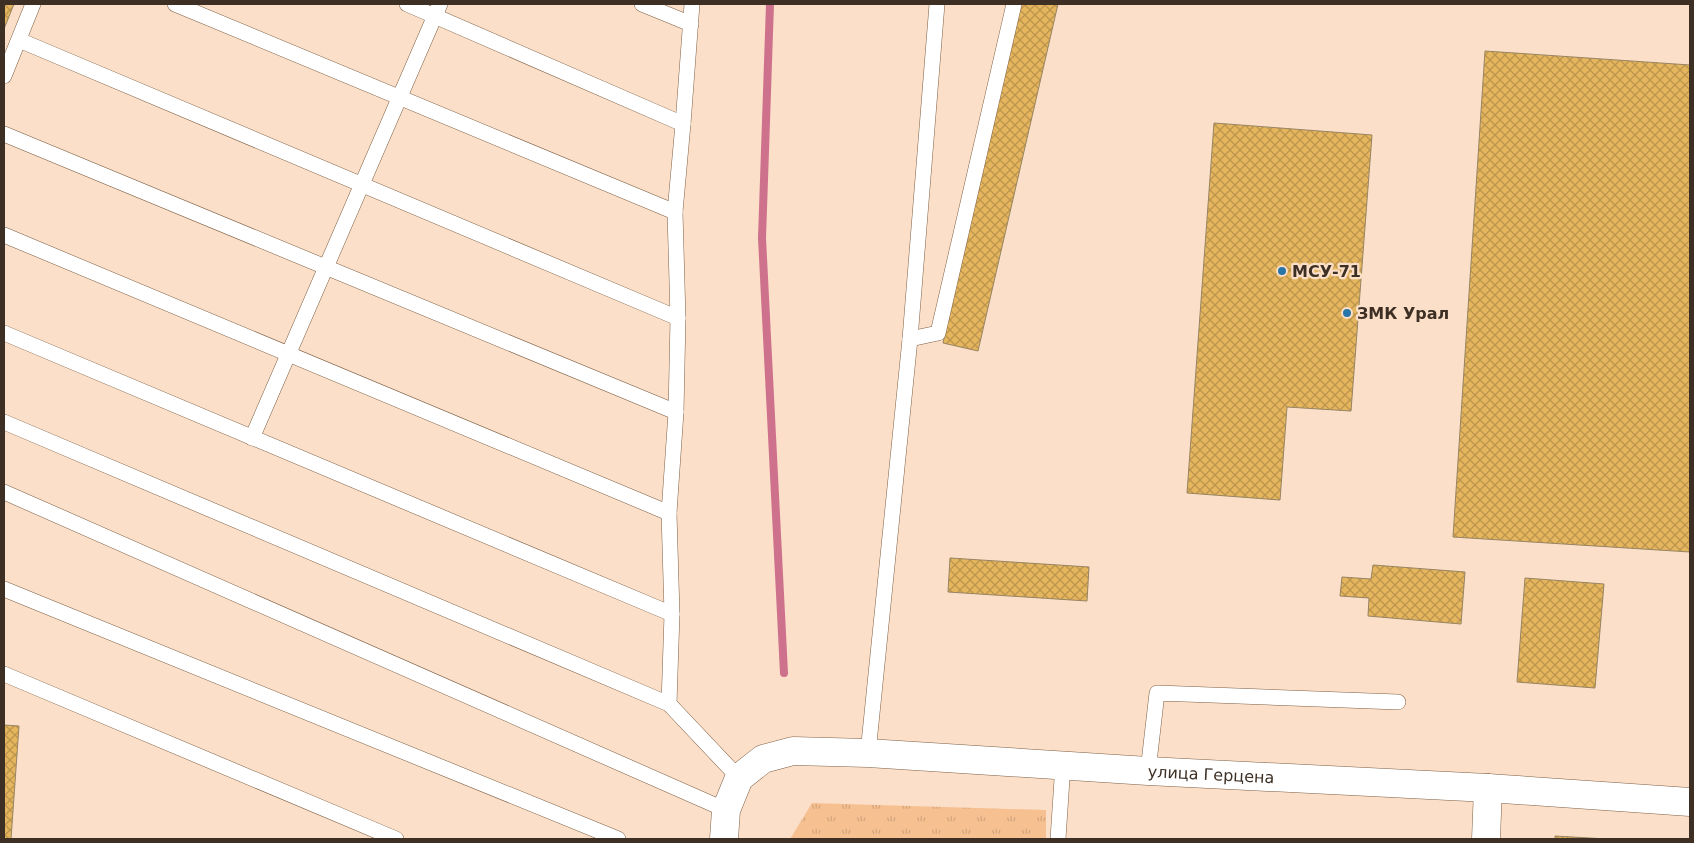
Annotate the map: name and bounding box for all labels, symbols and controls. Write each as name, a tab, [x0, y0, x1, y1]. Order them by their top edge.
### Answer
place label: МСУ-71	[1292, 262, 1361, 281]
marker: МСУ-71	[1276, 265, 1288, 277]
place label: ЗМК Урал	[1357, 304, 1449, 323]
marker: ЗМК Урал	[1341, 307, 1353, 319]
street label: улица Герцена	[1147, 762, 1275, 787]

